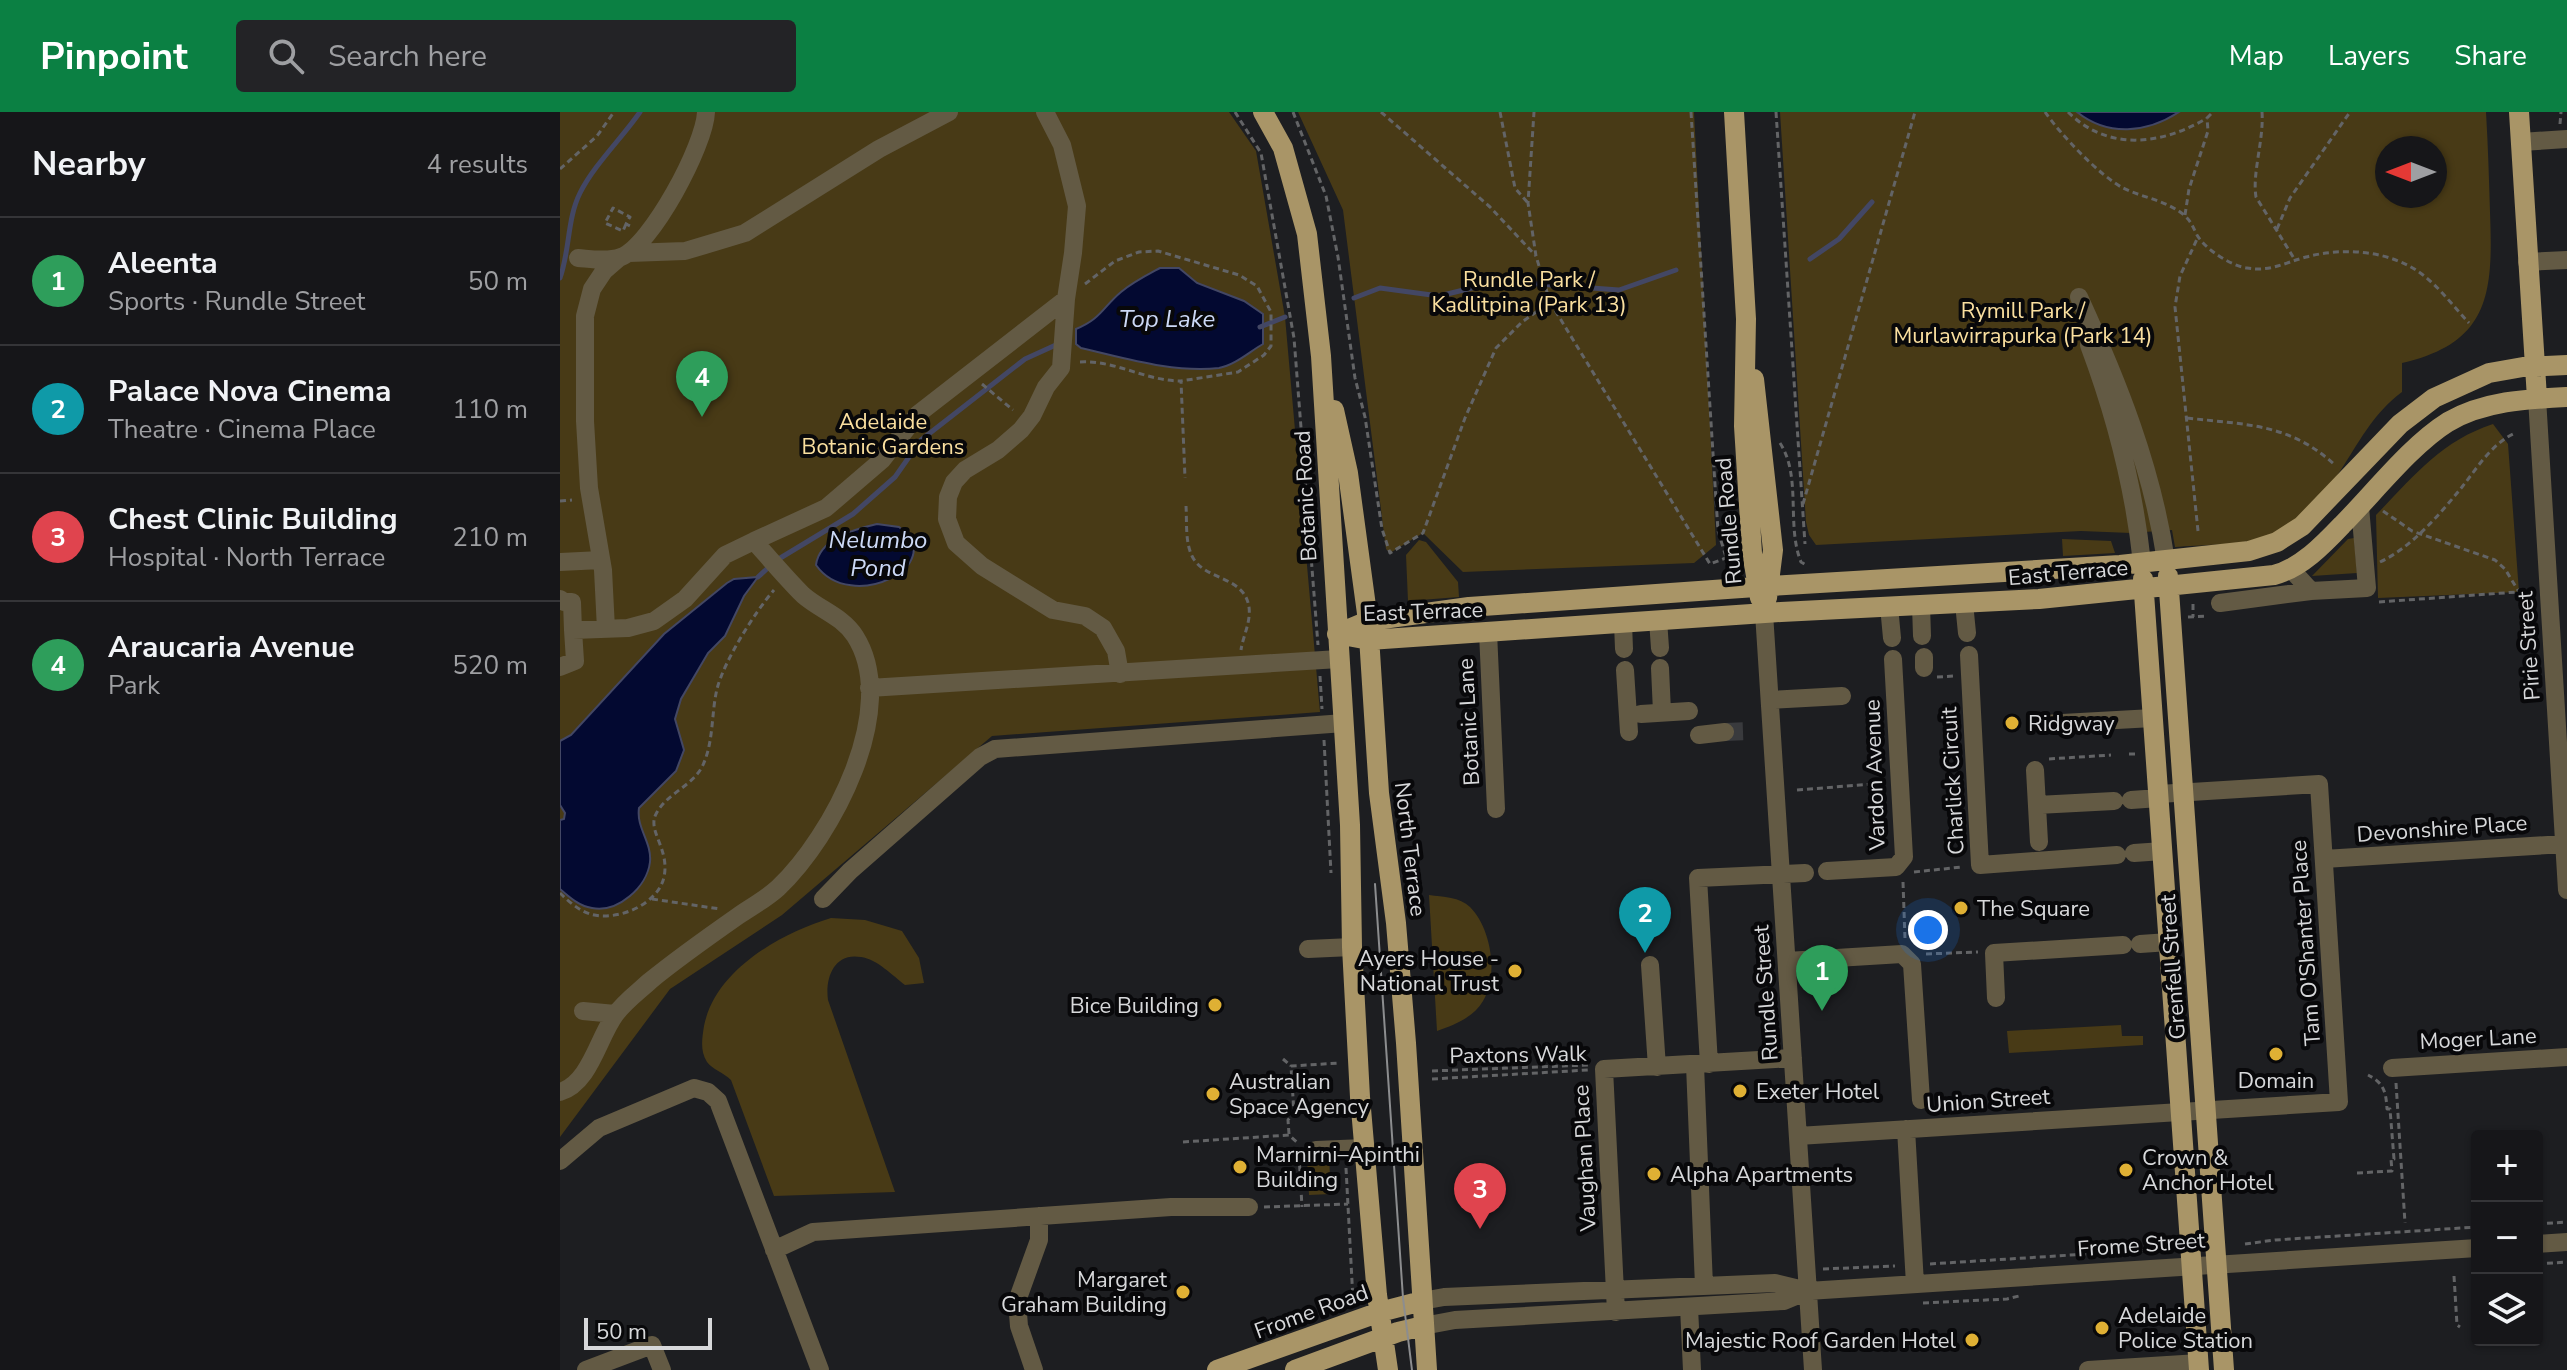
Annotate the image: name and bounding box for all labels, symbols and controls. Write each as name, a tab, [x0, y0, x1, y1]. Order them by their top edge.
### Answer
search box	[236, 20, 796, 92]
text: Pinpoint	[40, 31, 188, 82]
icon: search	[264, 34, 308, 78]
text: Search here	[328, 36, 487, 77]
text: Map	[2229, 37, 2284, 75]
text: Layers	[2328, 37, 2410, 75]
text: Share	[2454, 37, 2527, 75]
north arrow	[2375, 136, 2447, 208]
text: Nearby	[32, 141, 146, 187]
text: 4 results	[427, 147, 528, 182]
text: Aleenta	[108, 243, 218, 284]
text: 1	[50, 264, 66, 299]
text: 50 m	[468, 264, 528, 299]
park label: Rundle Park / Kadlitpina (Park 13)	[1431, 265, 1627, 320]
text: Sports · Rundle Street	[108, 284, 365, 319]
park label: Rymill Park / Murlawirrapurka (Park 14)	[1893, 296, 2153, 351]
water label: Top Lake	[1119, 303, 1215, 335]
pin: 4	[676, 351, 728, 417]
text: Palace Nova Cinema	[108, 371, 391, 412]
text: 2	[50, 392, 66, 427]
text: 110 m	[452, 392, 528, 427]
park label: Adelaide Botanic Gardens	[802, 407, 964, 462]
text: Theatre · Cinema Place	[108, 412, 376, 447]
street label: Botanic Road	[1288, 430, 1324, 562]
street label: Rundle Road	[1709, 456, 1749, 586]
text: Chest Clinic Building	[108, 499, 398, 540]
text: 3	[50, 520, 66, 555]
text: 210 m	[452, 520, 528, 555]
water label: Nelumbo Pond	[829, 524, 927, 584]
text: Hospital · North Terrace	[108, 540, 385, 575]
street label: East Terrace	[2007, 553, 2129, 593]
street label: Pirie Street	[2510, 590, 2548, 702]
street label: East Terrace	[1362, 595, 1484, 629]
text: Araucaria Avenue	[108, 627, 355, 668]
text: 4	[50, 648, 66, 683]
text: 520 m	[452, 648, 528, 683]
street label: Botanic Lane	[1451, 657, 1487, 786]
text: Park	[108, 668, 160, 703]
street label: Vardon Avenue	[1857, 699, 1893, 852]
street label: Charlick Circuit	[1934, 706, 1972, 856]
place label: Ridgway	[2028, 709, 2115, 739]
marker: Ridgway	[2003, 714, 2021, 732]
street label: North Terrace	[1387, 780, 1433, 918]
street label: Devonshire Place	[2356, 808, 2528, 850]
street label: Tam O'Shanter Place	[2284, 839, 2328, 1047]
pin: 2	[1619, 887, 1671, 953]
street label: Grenfell Street	[2153, 893, 2193, 1040]
place label: The Square	[1977, 894, 2090, 924]
marker: The Square	[1952, 899, 1970, 917]
your location	[1908, 910, 1948, 950]
street label: Rundle Street	[1746, 924, 1786, 1062]
place label: Ayers House - National Trust	[1358, 944, 1499, 999]
pin: 1	[1796, 945, 1848, 1011]
marker: Ayers House - National Trust	[1506, 962, 1524, 980]
place label: Bice Building	[1070, 991, 1199, 1021]
marker: Bice Building	[1206, 996, 1224, 1014]
street label: Moger Lane	[2419, 1021, 2537, 1057]
street label: Paxtons Walk	[1449, 1039, 1588, 1071]
marker: Domain	[2267, 1045, 2285, 1063]
place label: Domain	[2238, 1066, 2314, 1096]
place label: Australian Space Agency	[1229, 1067, 1370, 1122]
place label: Exeter Hotel	[1756, 1077, 1880, 1107]
marker: Exeter Hotel	[1731, 1082, 1749, 1100]
street label: Union Street	[1925, 1082, 2051, 1120]
street label: Vaughan Place	[1566, 1084, 1604, 1233]
marker: Australian Space Agency	[1204, 1085, 1222, 1103]
map controls	[2471, 1130, 2543, 1346]
button: +	[2471, 1130, 2543, 1202]
place label: Marnirni–Apinthi Building	[1256, 1140, 1420, 1195]
place label: Crown & Anchor Hotel	[2142, 1143, 2274, 1198]
marker: Marnirni–Apinthi Building	[1231, 1158, 1249, 1176]
place label: Alpha Apartments	[1670, 1160, 1853, 1190]
marker: Crown & Anchor Hotel	[2117, 1161, 2135, 1179]
pin: 3	[1454, 1163, 1506, 1229]
marker: Alpha Apartments	[1645, 1165, 1663, 1183]
button: −	[2471, 1202, 2543, 1274]
street label: Frome Street	[2076, 1226, 2206, 1264]
place label: Margaret Graham Building	[1001, 1265, 1167, 1320]
button: layers	[2471, 1274, 2543, 1346]
street label: Frome Road	[1250, 1277, 1372, 1346]
marker: Margaret Graham Building	[1174, 1283, 1192, 1301]
place label: Adelaide Police Station	[2118, 1301, 2253, 1356]
scale bar	[584, 1314, 712, 1350]
text: 50 m	[596, 1317, 647, 1347]
marker: Adelaide Police Station	[2093, 1319, 2111, 1337]
place label: Majestic Roof Garden Hotel	[1685, 1326, 1956, 1356]
marker: Majestic Roof Garden Hotel	[1963, 1331, 1981, 1349]

